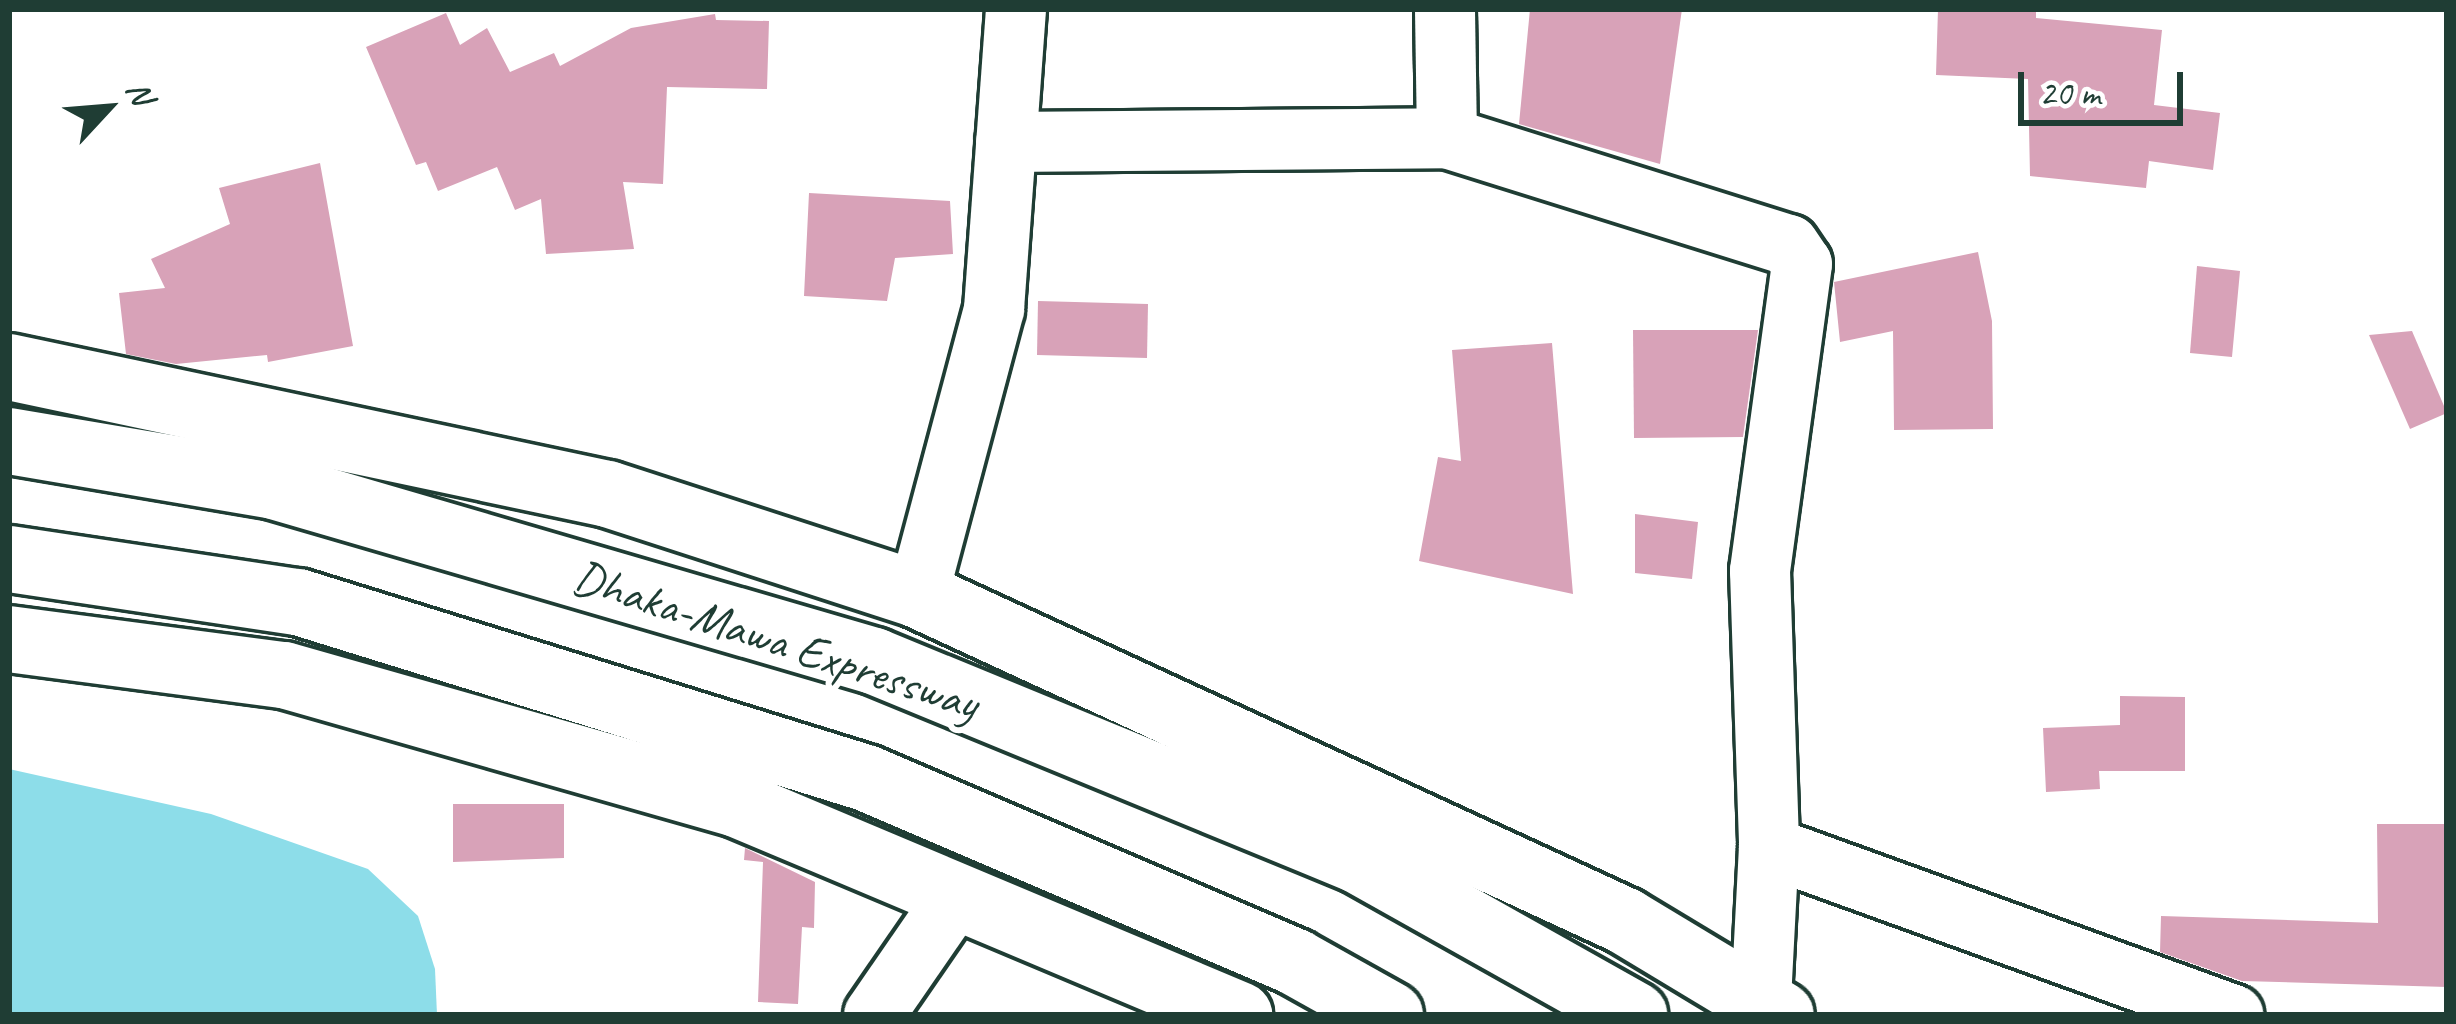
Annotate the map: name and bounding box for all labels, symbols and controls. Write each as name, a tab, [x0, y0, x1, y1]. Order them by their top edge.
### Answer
north arrow	[48, 48, 168, 168]
scale bar	[2024, 48, 2189, 122]
text: 20 m	[2039, 70, 2100, 116]
text: N	[117, 74, 164, 111]
street label: Dhaka-Mawa Expressway	[567, 548, 985, 732]

